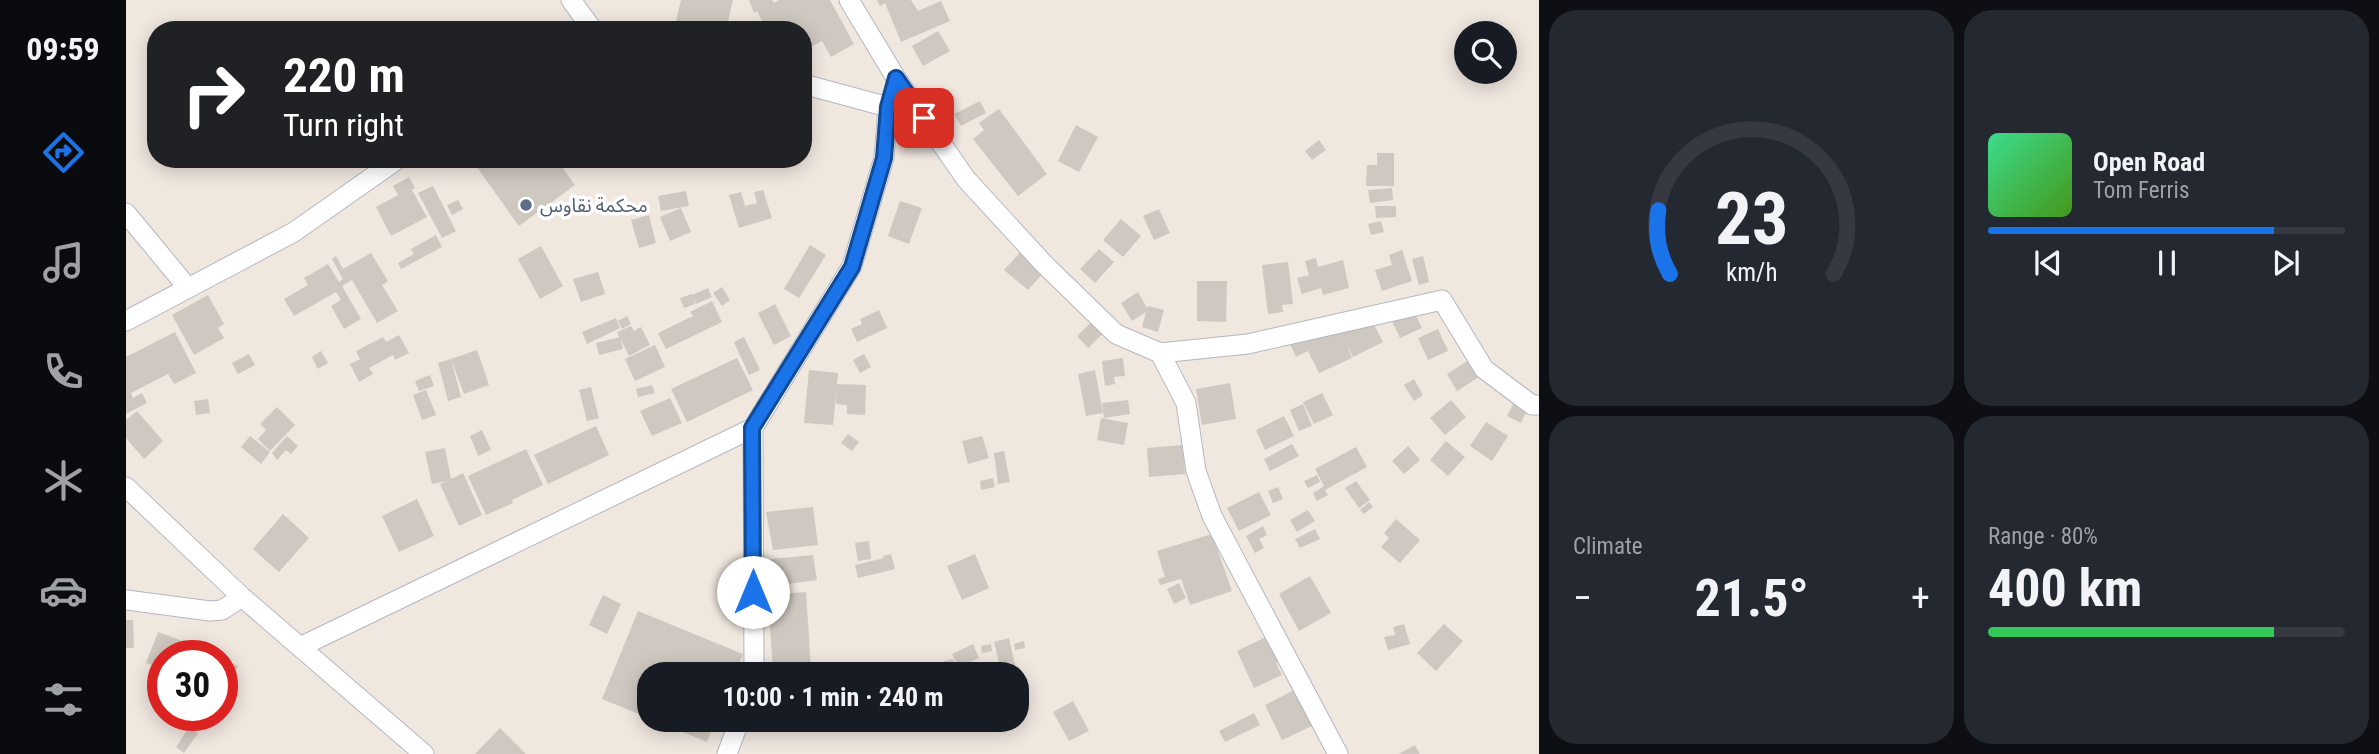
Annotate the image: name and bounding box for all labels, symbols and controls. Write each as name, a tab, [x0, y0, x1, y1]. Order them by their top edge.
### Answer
map controls	[1454, 21, 1517, 84]
button: search	[1454, 21, 1517, 84]
text: 09:59	[26, 30, 100, 68]
text: 220 m	[283, 47, 405, 104]
icon: right	[168, 49, 259, 140]
pin	[894, 88, 954, 148]
icon: arrive	[905, 99, 943, 137]
text: Turn right	[283, 106, 404, 144]
icon: directions	[39, 128, 88, 177]
text: Open Road	[2093, 147, 2205, 177]
text: 23	[1715, 176, 1788, 262]
text: Tom Ferris	[2093, 177, 2189, 204]
place label: محكمة نقاوس	[540, 194, 648, 217]
marker: محكمة نقاوس	[518, 197, 534, 213]
icon: music	[39, 238, 88, 287]
icon: previous	[2029, 244, 2067, 282]
icon: pause	[2148, 244, 2186, 282]
icon: next	[2267, 244, 2305, 282]
text: km/h	[1726, 258, 1777, 287]
icon: phone	[39, 347, 88, 396]
icon: climate	[39, 456, 88, 505]
text: Range · 80%	[1988, 523, 2098, 550]
text: Climate	[1573, 533, 1643, 560]
position arrow	[716, 555, 790, 629]
text: 400 km	[1988, 558, 2142, 619]
icon: car	[39, 566, 88, 615]
text: 21.5°	[1694, 568, 1809, 629]
text: −	[1573, 576, 1592, 620]
text: +	[1911, 576, 1930, 620]
speed limit sign: 30	[147, 640, 238, 731]
icon: filters	[39, 675, 88, 724]
text: 10:00 · 1 min · 240 m	[723, 682, 943, 712]

